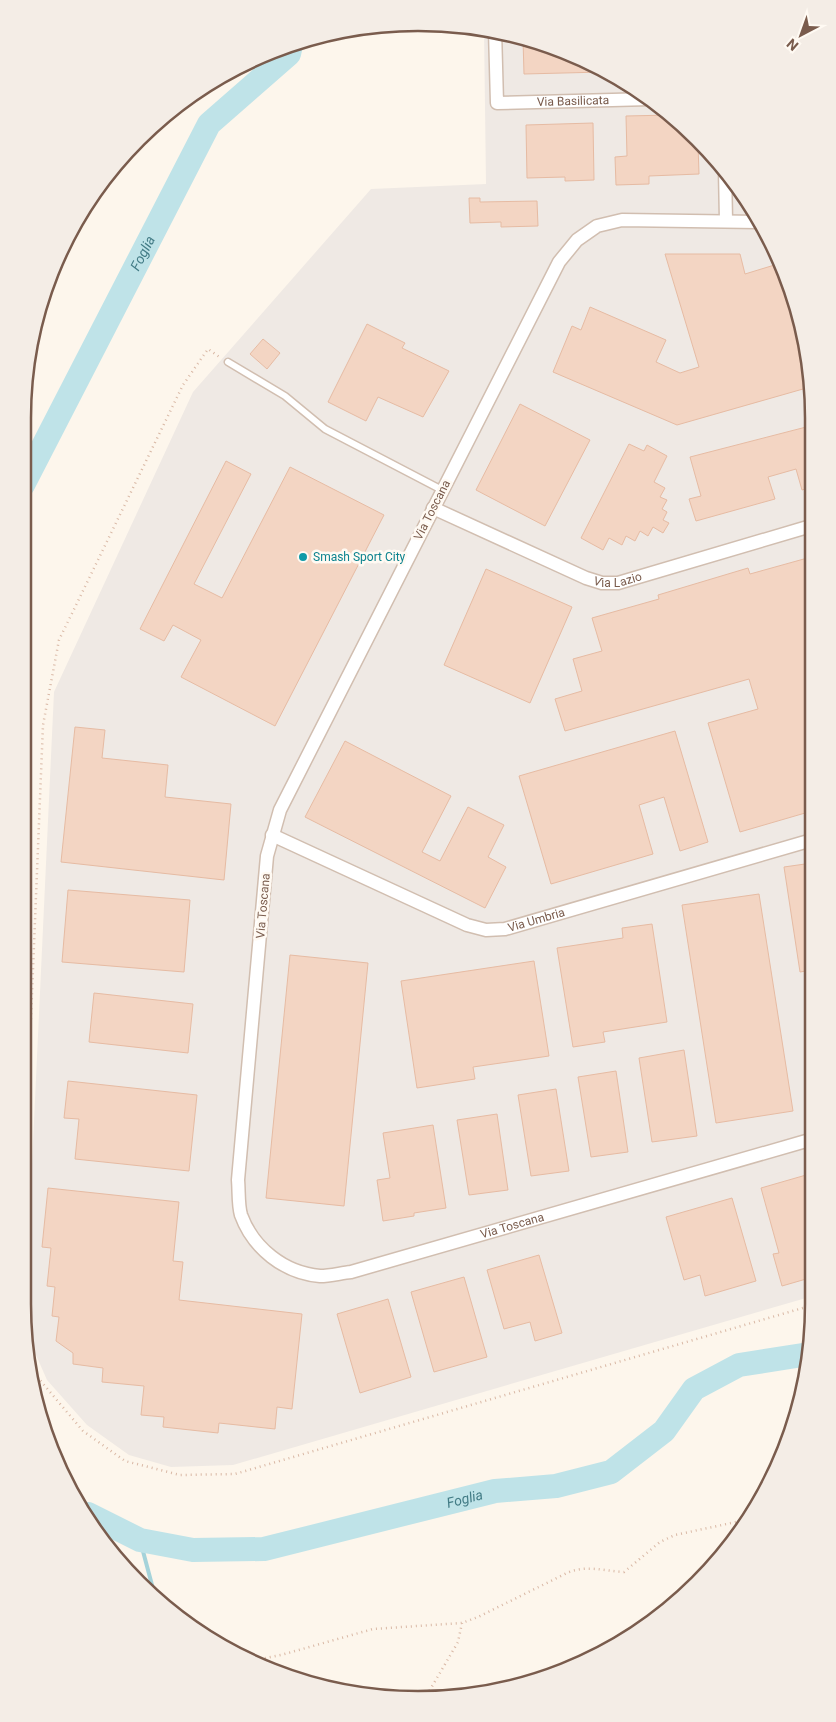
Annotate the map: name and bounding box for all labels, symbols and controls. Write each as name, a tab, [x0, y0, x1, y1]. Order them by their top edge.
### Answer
north arrow	[776, 10, 826, 60]
text: N	[783, 36, 801, 54]
street label: Via Basilicata	[537, 93, 609, 109]
water label: Foglia	[127, 233, 158, 273]
street label: Via Toscana	[411, 478, 453, 542]
place label: Smash Sport City	[313, 550, 406, 564]
marker: Smash Sport City	[297, 551, 309, 563]
street label: Via Lazio	[592, 569, 644, 590]
street label: Via Toscana	[253, 873, 273, 939]
street label: Via Umbria	[506, 905, 566, 935]
street label: Via Toscana	[479, 1210, 546, 1241]
water label: Foglia	[445, 1486, 484, 1511]

